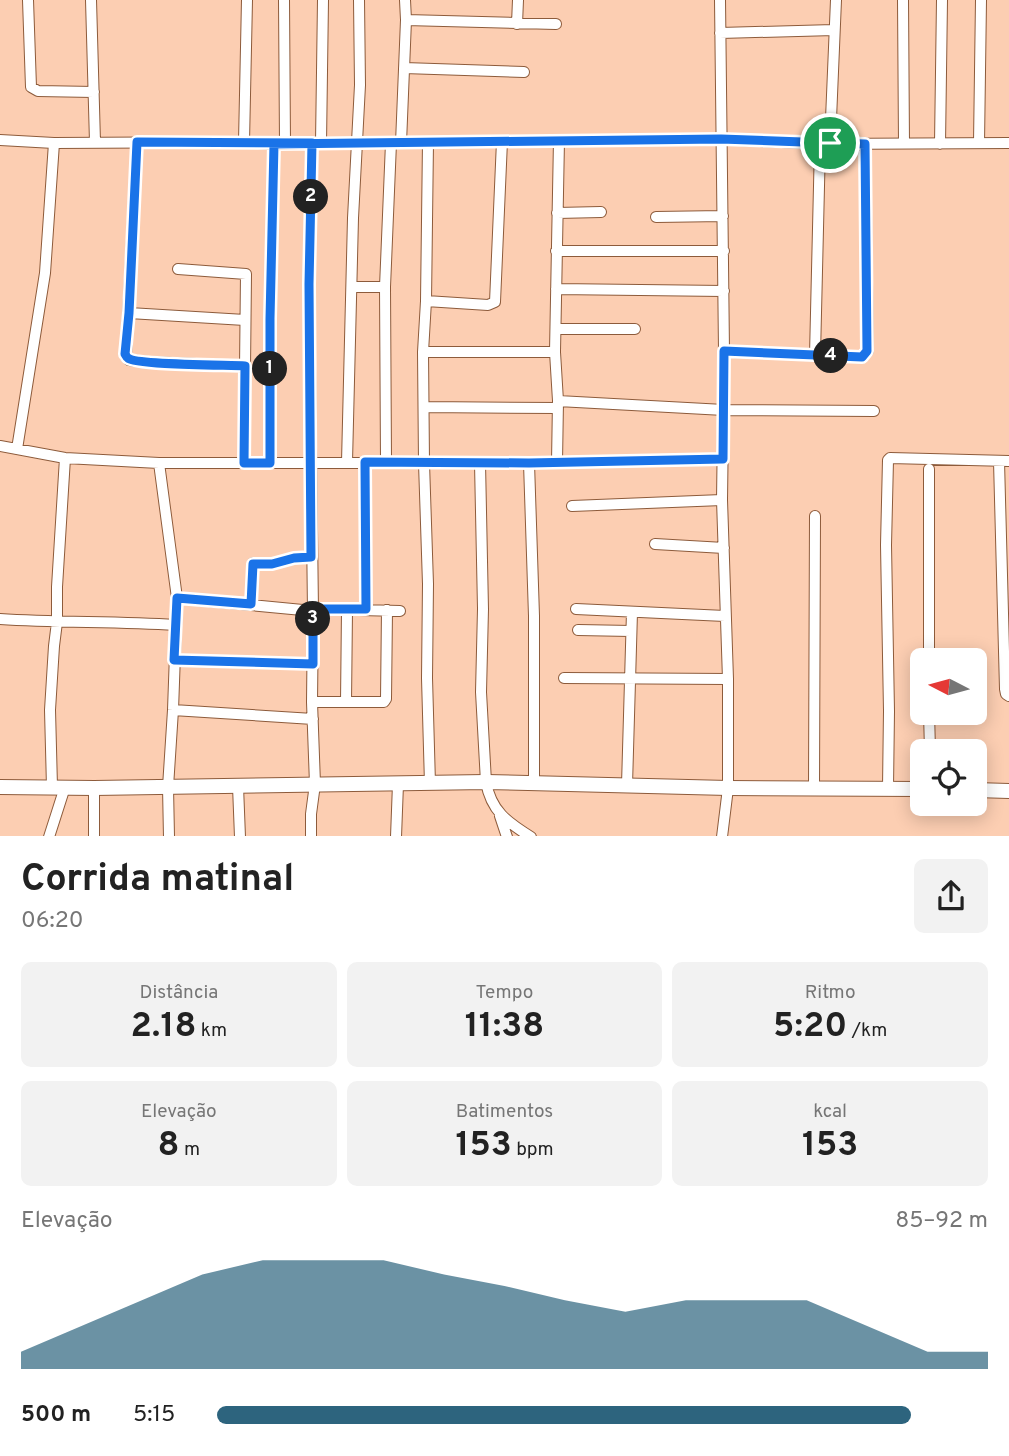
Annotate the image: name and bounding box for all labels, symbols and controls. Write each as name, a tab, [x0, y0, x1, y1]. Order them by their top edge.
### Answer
pin	[800, 113, 860, 173]
icon: arrive	[811, 124, 849, 162]
pin: 2	[294, 180, 328, 214]
text: 2	[305, 184, 316, 208]
pin: 4	[814, 338, 848, 374]
text: 4	[824, 343, 837, 367]
pin: 1	[252, 352, 288, 386]
text: 1	[266, 356, 273, 380]
pin: 3	[296, 602, 330, 636]
text: 3	[307, 606, 318, 630]
north arrow	[910, 648, 987, 724]
map controls	[910, 648, 987, 816]
button: locate	[910, 739, 987, 816]
text: Corrida matinal	[21, 856, 294, 905]
button: share	[914, 859, 988, 933]
text: 06:20	[21, 907, 84, 936]
text: Distância	[139, 981, 218, 1005]
text: Tempo	[476, 981, 533, 1005]
text: Ritmo	[805, 981, 856, 1005]
text: 2.18	[130, 1005, 196, 1049]
text: 11:38	[465, 1005, 544, 1049]
text: 5:20	[773, 1005, 847, 1049]
text: km	[196, 1019, 227, 1043]
text: /km	[847, 1019, 887, 1043]
text: Elevação	[141, 1100, 217, 1124]
text: Batimentos	[456, 1100, 553, 1124]
text: kcal	[813, 1100, 847, 1124]
text: 8	[158, 1124, 180, 1168]
text: 153	[455, 1124, 512, 1168]
text: 153	[802, 1124, 858, 1168]
text: m	[180, 1138, 200, 1162]
text: bpm	[512, 1138, 554, 1162]
text: Elevação	[21, 1207, 113, 1236]
text: 85–92 m	[895, 1207, 988, 1236]
text: 500 m	[21, 1401, 91, 1430]
text: 5:15	[133, 1401, 175, 1430]

